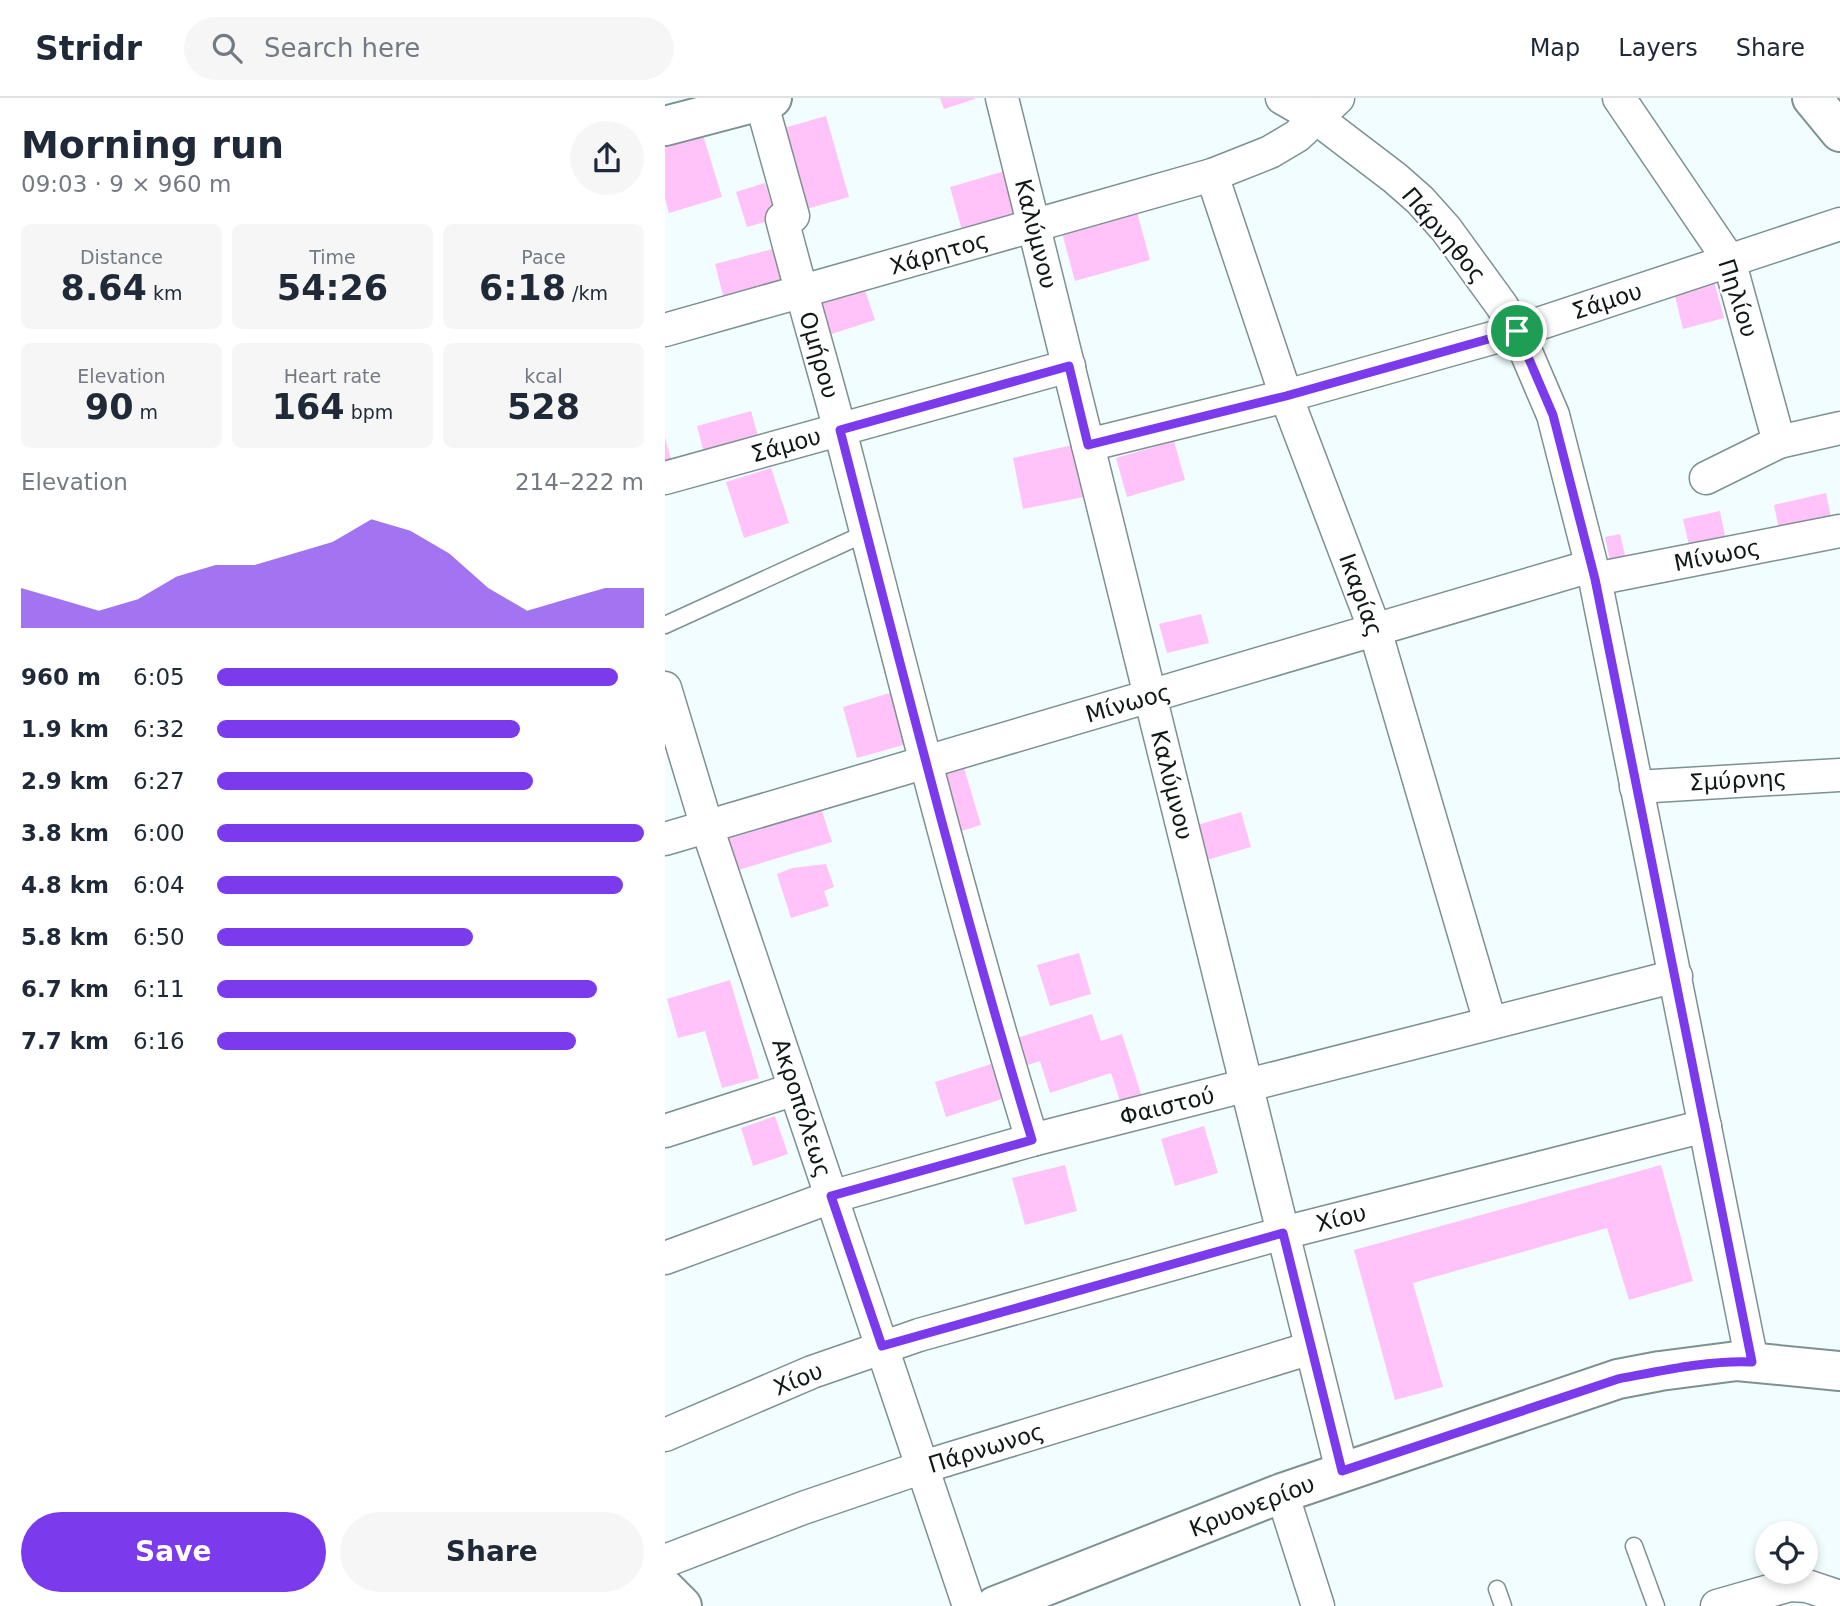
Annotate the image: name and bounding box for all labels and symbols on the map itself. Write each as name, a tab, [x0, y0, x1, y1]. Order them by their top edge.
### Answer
street label: Καλύμνου	[1010, 177, 1062, 291]
street label: Πάρνηθος	[1397, 182, 1491, 288]
street label: Χάρητος	[887, 227, 991, 279]
street label: Πηλίου	[1713, 256, 1763, 340]
street label: Σάμου	[1569, 278, 1645, 324]
pin	[1487, 301, 1547, 361]
street label: Ομήρου	[794, 308, 844, 402]
street label: Σάμου	[748, 423, 824, 467]
street label: Μίνωος	[1672, 534, 1762, 576]
street label: Ικαρίας	[1334, 550, 1388, 640]
street label: Μίνωος	[1082, 678, 1174, 728]
street label: Καλύμνου	[1146, 728, 1198, 842]
street label: Σμύρνης	[1688, 764, 1788, 796]
street label: Ακροπόλεως	[767, 1035, 837, 1181]
street label: Φαιστού	[1117, 1082, 1217, 1130]
street label: Χίου	[1313, 1199, 1369, 1237]
street label: Χίου	[770, 1357, 826, 1401]
street label: Πάρνωνος	[925, 1418, 1047, 1478]
street label: Κρυονερίου	[1186, 1470, 1318, 1542]

